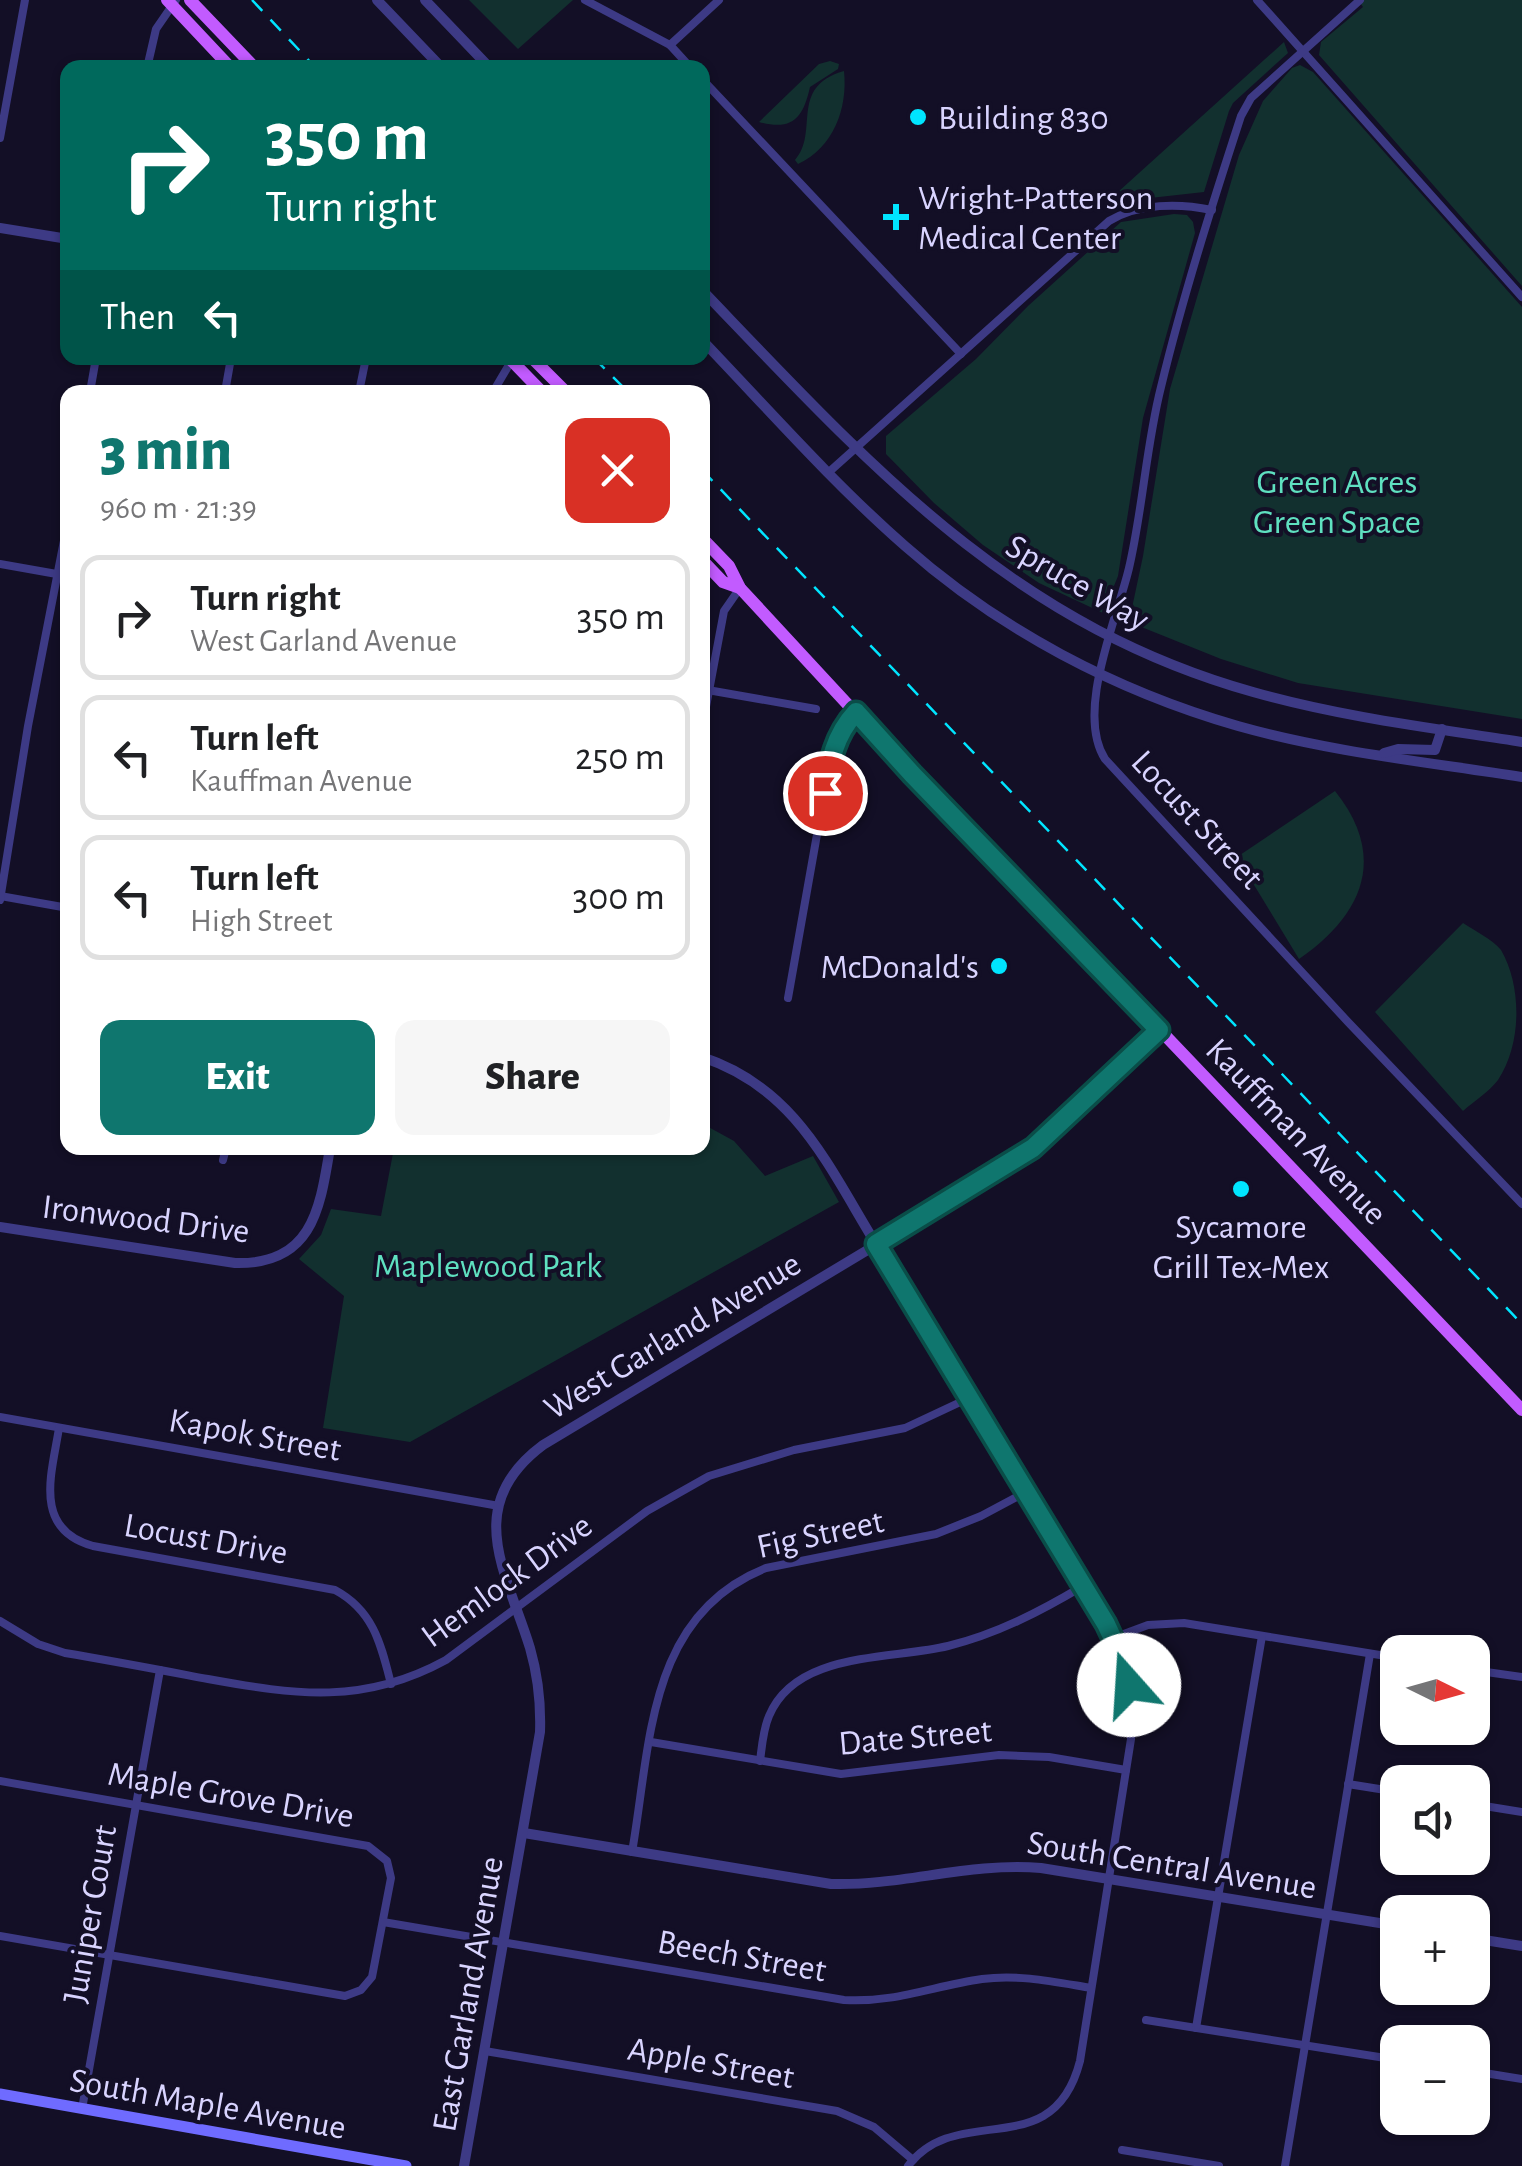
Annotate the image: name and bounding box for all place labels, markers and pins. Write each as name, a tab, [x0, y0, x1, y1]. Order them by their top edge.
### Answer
place label: Building 830	[938, 101, 1109, 136]
marker: Building 830	[907, 106, 929, 128]
place label: Wright-Patterson Medical Center	[918, 181, 1154, 256]
marker: Wright-Patterson Medical Center	[883, 204, 909, 230]
pin	[783, 751, 868, 836]
place label: McDonald's	[820, 950, 979, 985]
marker: McDonald's	[988, 955, 1010, 977]
marker: Sycamore Grill Tex-Mex	[1230, 1178, 1252, 1200]
place label: Sycamore Grill Tex-Mex	[1153, 1210, 1329, 1285]

